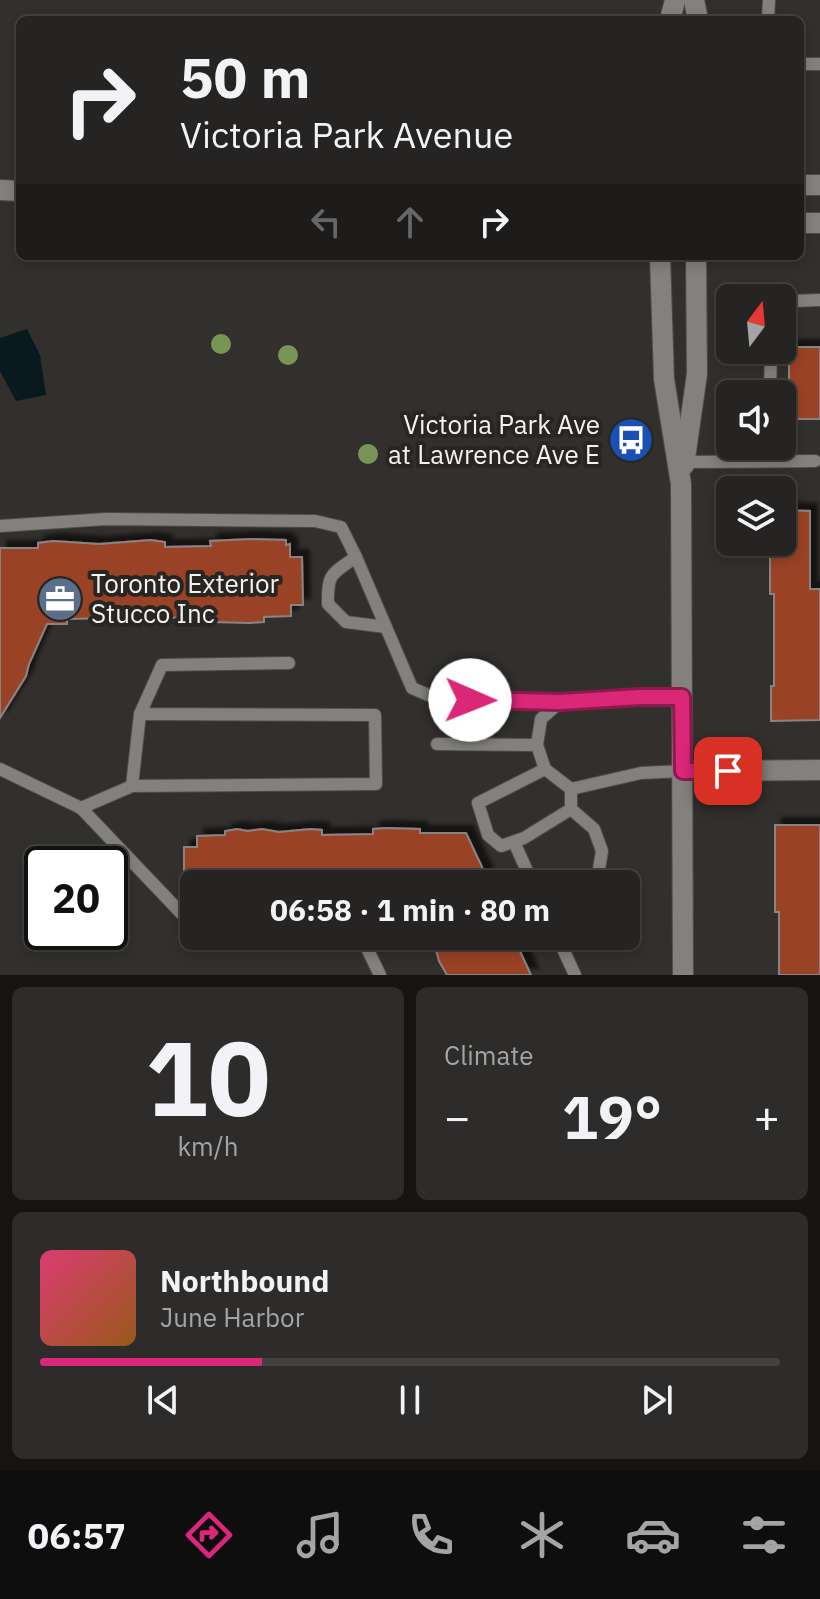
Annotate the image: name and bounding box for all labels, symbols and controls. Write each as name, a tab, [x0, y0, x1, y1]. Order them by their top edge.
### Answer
text: 50 m	[180, 41, 310, 113]
icon: right	[48, 48, 152, 152]
text: Victoria Park Avenue	[180, 111, 513, 158]
icon: left	[304, 200, 348, 244]
icon: ahead	[388, 200, 432, 244]
icon: right	[472, 200, 516, 244]
north arrow	[716, 284, 796, 364]
map controls	[716, 284, 796, 556]
button: sound	[716, 380, 796, 460]
place label: Victoria Park Ave at Lawrence Ave E	[388, 407, 600, 471]
bus stop icon: Victoria Park Ave at Lawrence Ave E	[607, 416, 655, 464]
button: layers	[716, 476, 796, 556]
place label: Toronto Exterior Stucco Inc	[91, 566, 279, 630]
office icon: Toronto Exterior Stucco Inc	[36, 575, 84, 623]
position arrow	[428, 658, 512, 742]
pin	[694, 737, 762, 805]
icon: arrive	[706, 749, 750, 793]
speed limit sign: 20	[24, 846, 128, 950]
text: 06:58 · 1 min · 80 m	[270, 890, 550, 929]
text: 10	[146, 1009, 270, 1145]
text: Climate	[444, 1038, 534, 1072]
text: 19°	[562, 1077, 662, 1156]
text: −	[444, 1088, 470, 1145]
text: +	[754, 1088, 780, 1145]
text: km/h	[177, 1129, 239, 1163]
text: Northbound	[160, 1261, 329, 1300]
text: June Harbor	[160, 1300, 304, 1334]
icon: previous	[141, 1378, 185, 1422]
icon: pause	[388, 1378, 432, 1422]
icon: next	[635, 1378, 679, 1422]
icon: directions	[181, 1507, 237, 1563]
icon: music	[292, 1507, 348, 1563]
icon: phone	[403, 1507, 459, 1563]
icon: climate	[514, 1507, 570, 1563]
icon: car	[625, 1507, 681, 1563]
icon: filters	[736, 1507, 792, 1563]
text: 06:57	[28, 1512, 126, 1559]

